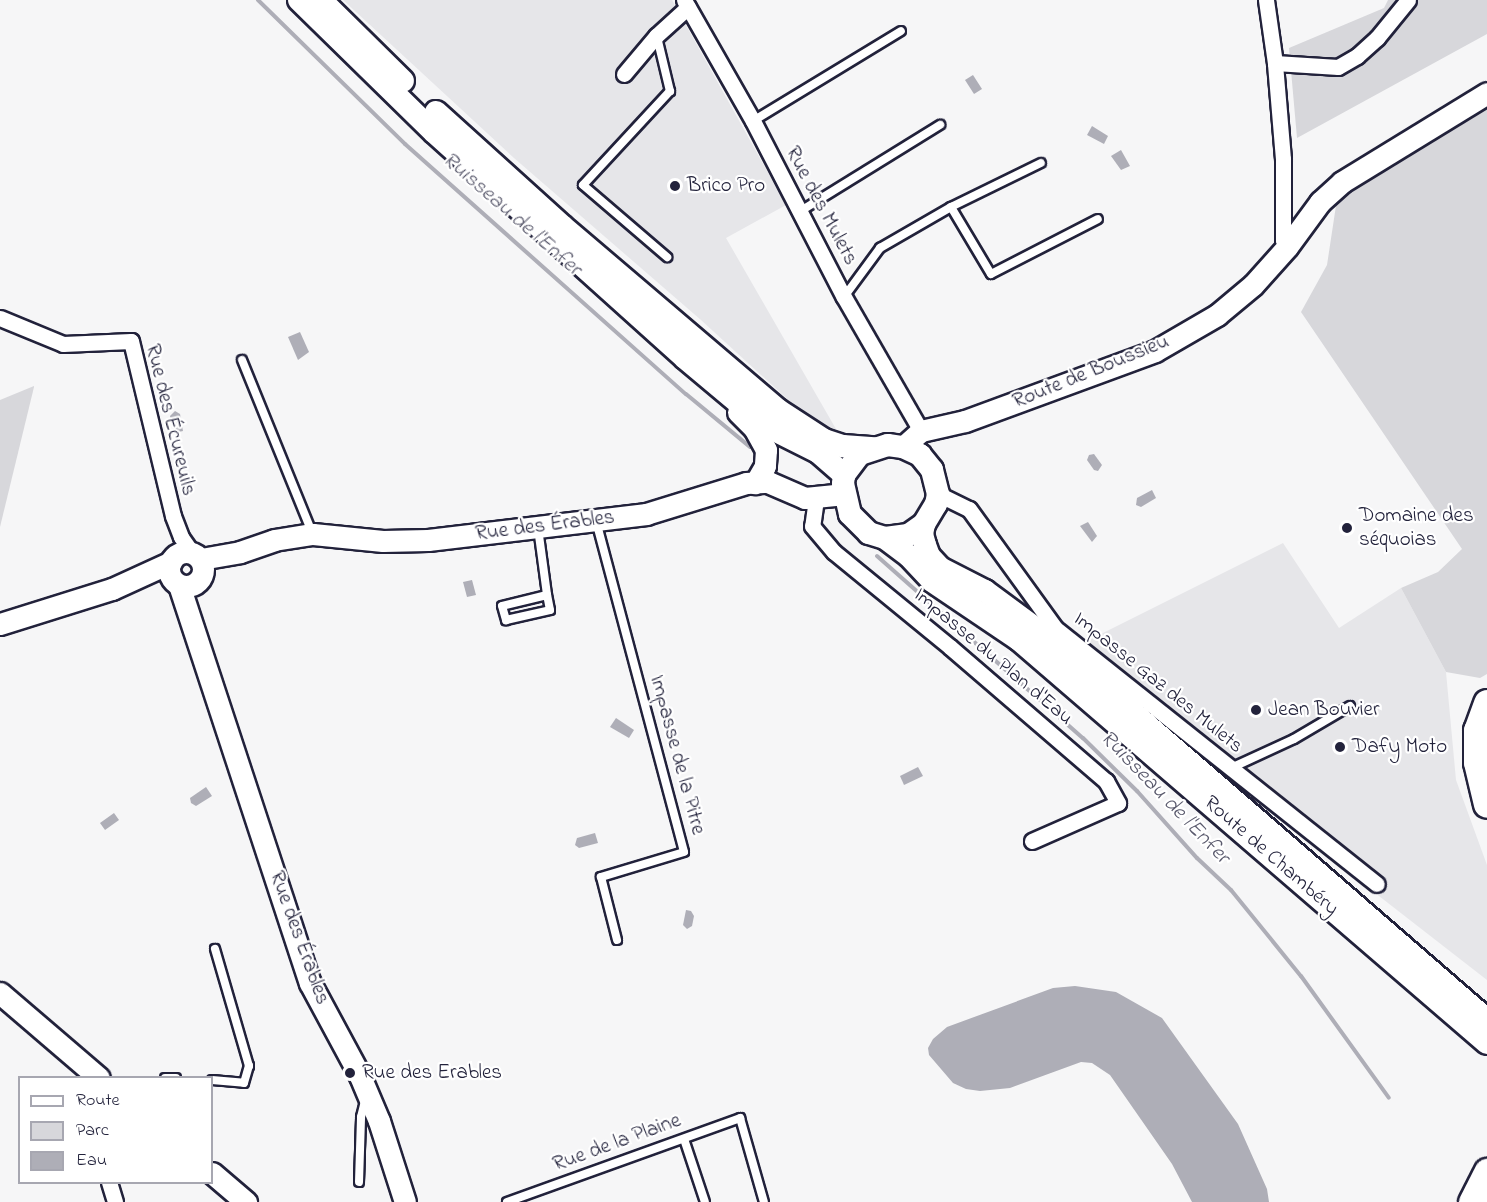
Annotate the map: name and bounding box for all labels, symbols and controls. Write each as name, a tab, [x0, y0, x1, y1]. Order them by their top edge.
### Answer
street label: Rue des Mulets	[779, 142, 863, 270]
water label: Ruisseau de l'Enfer	[436, 147, 586, 283]
place label: Brico Pro	[687, 173, 765, 199]
marker: Brico Pro	[668, 179, 682, 193]
street label: Route de Boussieu	[1009, 329, 1173, 415]
street label: Rue des Écureuils	[139, 342, 201, 498]
place label: Domaine des séquoias	[1359, 503, 1474, 553]
street label: Rue des Érables	[474, 505, 616, 547]
marker: Domaine des séquoias	[1340, 521, 1354, 535]
street label: Impasse du Plan d'Eau	[908, 583, 1078, 731]
street label: Impasse Gaz des Mulets	[1068, 607, 1248, 759]
street label: Impasse de la Pitre	[644, 672, 710, 838]
place label: Jean Bouvier	[1268, 697, 1379, 723]
marker: Jean Bouvier	[1249, 703, 1263, 717]
water label: Ruisseau de l'Enfer	[1094, 726, 1234, 870]
place label: Dafy Moto	[1352, 734, 1447, 760]
marker: Dafy Moto	[1333, 740, 1347, 754]
street label: Route de Chambéry	[1198, 791, 1344, 921]
street label: Rue des Érables	[263, 868, 335, 1008]
place label: Rue des Erables	[362, 1060, 502, 1086]
marker: Rue des Erables	[343, 1066, 357, 1080]
legend	[18, 1076, 213, 1184]
text: Route	[76, 1088, 120, 1114]
street label: Rue de la Plaine	[550, 1108, 684, 1178]
text: Parc	[76, 1118, 109, 1144]
text: Eau	[76, 1148, 107, 1174]

